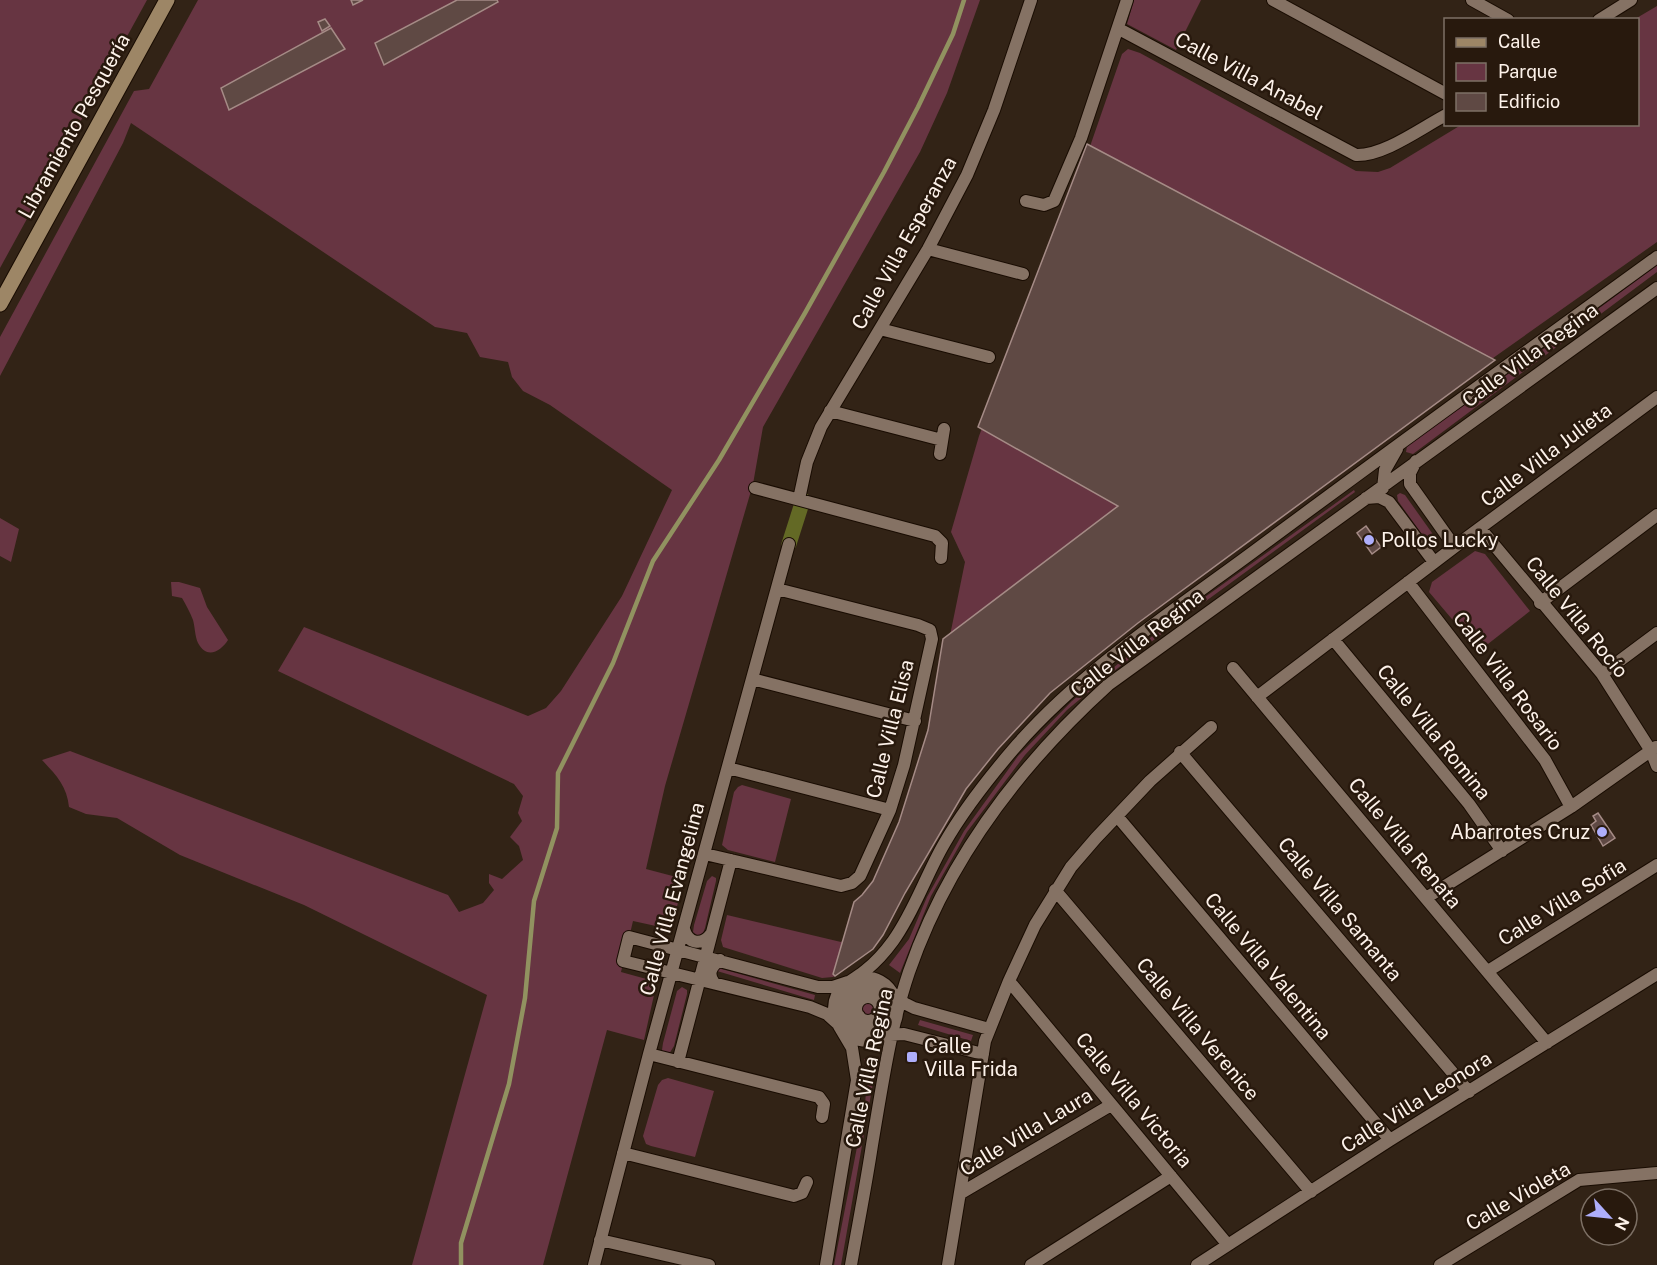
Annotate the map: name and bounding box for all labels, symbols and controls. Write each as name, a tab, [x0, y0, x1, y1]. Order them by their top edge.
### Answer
legend	[1444, 18, 1639, 126]
street label: Calle Villa Anabel	[1171, 27, 1327, 125]
street label: Libramiento Pesquería	[13, 29, 135, 223]
text: Calle	[1498, 31, 1541, 52]
text: Parque	[1498, 61, 1558, 82]
text: Edificio	[1498, 91, 1560, 112]
street label: Calle Villa Esperanza	[846, 152, 962, 334]
street label: Calle Villa Regina	[1457, 298, 1603, 412]
street label: Calle Villa Julieta	[1476, 398, 1616, 512]
place label: Pollos Lucky	[1381, 528, 1499, 552]
marker: Pollos Lucky	[1362, 533, 1376, 547]
street label: Calle Villa Rocío	[1521, 551, 1633, 683]
street label: Calle Villa Regina	[1066, 584, 1208, 702]
street label: Calle Villa Rosario	[1448, 607, 1568, 755]
street label: Calle Villa Elisa	[861, 657, 919, 801]
street label: Calle Villa Romina	[1372, 659, 1496, 805]
street label: Calle Villa Renata	[1343, 773, 1467, 913]
street label: Calle Villa Evangelina	[635, 800, 709, 998]
place label: Abarrotes Cruz	[1450, 820, 1590, 844]
marker: Abarrotes Cruz	[1595, 825, 1609, 839]
street label: Calle Villa Samanta	[1273, 832, 1407, 986]
street label: Calle Villa Sofia	[1494, 853, 1630, 951]
street label: Calle Villa Valentina	[1200, 888, 1336, 1044]
street label: Calle Villa Verenice	[1131, 953, 1265, 1105]
street label: Calle Villa Regina	[840, 986, 898, 1150]
street label: Calle Villa Victoria	[1071, 1028, 1197, 1172]
place label: Calle Villa Frida	[924, 1034, 1018, 1081]
street label: Calle Villa Leonora	[1336, 1046, 1496, 1158]
marker: Calle Villa Frida	[905, 1050, 919, 1064]
street label: Calle Villa Laura	[955, 1083, 1097, 1181]
street label: Calle Violeta	[1462, 1156, 1574, 1236]
north arrow	[1579, 1187, 1639, 1247]
text: N	[1611, 1214, 1633, 1233]

